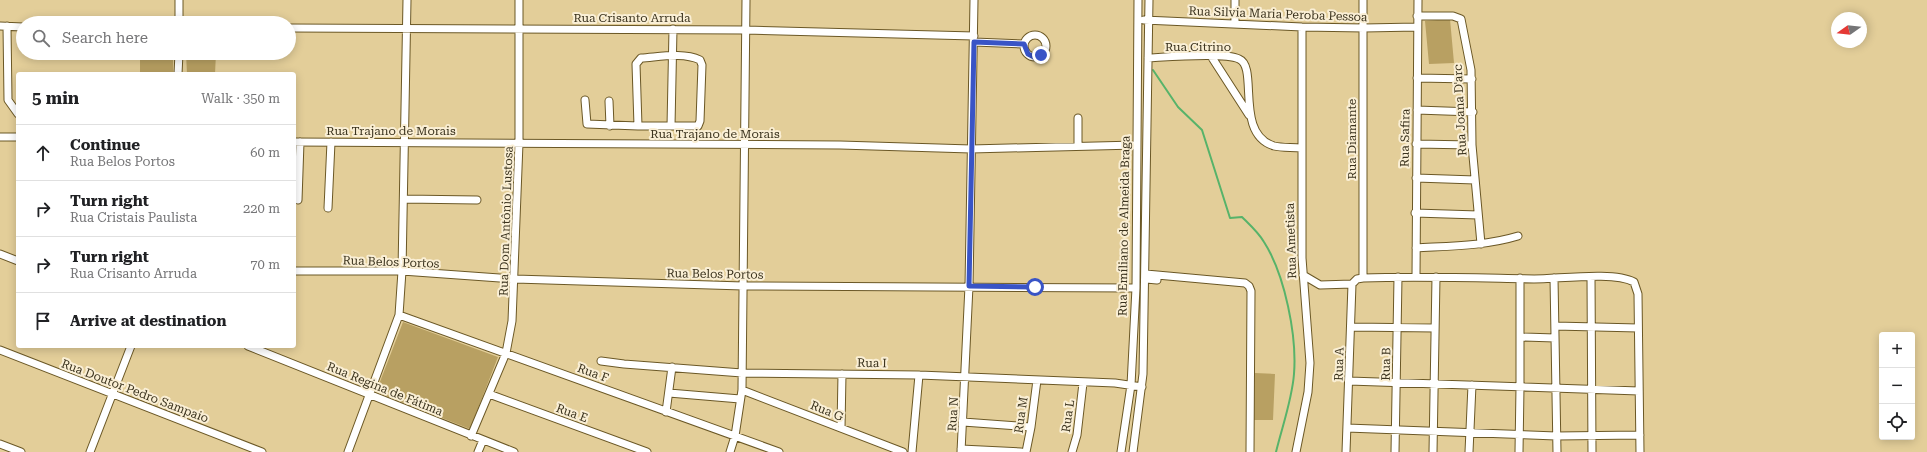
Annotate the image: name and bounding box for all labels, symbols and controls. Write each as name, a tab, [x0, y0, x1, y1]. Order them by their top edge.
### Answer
street label: Rua Silvia Maria Peroba Pessoa	[1188, 4, 1368, 24]
street label: Rua Crisanto Arruda	[573, 11, 691, 25]
north arrow	[1831, 12, 1867, 48]
search box	[16, 16, 296, 60]
icon: search	[30, 27, 52, 49]
text: Search here	[62, 29, 148, 47]
street label: Rua Citrino	[1165, 40, 1231, 54]
route end	[1032, 46, 1050, 64]
street label: Rua Joana D'arc	[1451, 63, 1469, 156]
text: 5 min	[32, 88, 79, 108]
text: Walk · 350 m	[201, 91, 280, 106]
street label: Rua Diamante	[1345, 98, 1359, 179]
street label: Rua Safira	[1397, 108, 1413, 167]
street label: Rua Trajano de Morais	[326, 124, 456, 138]
street label: Rua Trajano de Morais	[650, 127, 780, 141]
street label: Rua Emíliano de Almeida Braga	[1115, 135, 1133, 316]
text: Continue	[70, 136, 140, 154]
icon: ahead	[32, 142, 54, 164]
text: 60 m	[250, 145, 280, 160]
street label: Rua Dom Antônio Lustosa	[496, 145, 516, 296]
text: Rua Belos Portos	[70, 154, 175, 169]
text: Turn right	[70, 192, 149, 210]
icon: right	[32, 198, 54, 220]
text: 220 m	[243, 201, 280, 216]
street label: Rua Ametista	[1283, 202, 1299, 279]
text: Rua Cristais Paulista	[70, 210, 197, 225]
text: Turn right	[70, 248, 149, 266]
street label: Rua Belos Portos	[342, 253, 440, 271]
icon: right	[32, 254, 54, 276]
text: 70 m	[250, 257, 280, 272]
text: Rua Crisanto Arruda	[70, 266, 197, 281]
street label: Rua Belos Portos	[666, 266, 764, 282]
route start	[1026, 278, 1044, 296]
icon: arrive	[32, 310, 54, 332]
text: Arrive at destination	[70, 312, 226, 330]
map controls	[1879, 332, 1915, 440]
button: +	[1879, 332, 1915, 368]
street label: Rua A	[1331, 346, 1347, 381]
street label: Rua B	[1379, 347, 1393, 381]
street label: Rua Doutor Pedro Sampaio	[59, 356, 211, 426]
street label: Rua I	[857, 356, 887, 370]
street label: Rua Regina de Fátima	[325, 359, 445, 419]
street label: Rua F	[575, 361, 611, 385]
button: −	[1879, 368, 1915, 404]
street label: Rua N	[945, 396, 961, 432]
street label: Rua M	[1012, 396, 1030, 434]
street label: Rua G	[808, 398, 846, 424]
street label: Rua L	[1059, 399, 1077, 433]
street label: Rua E	[554, 401, 590, 425]
button: locate	[1879, 404, 1915, 440]

